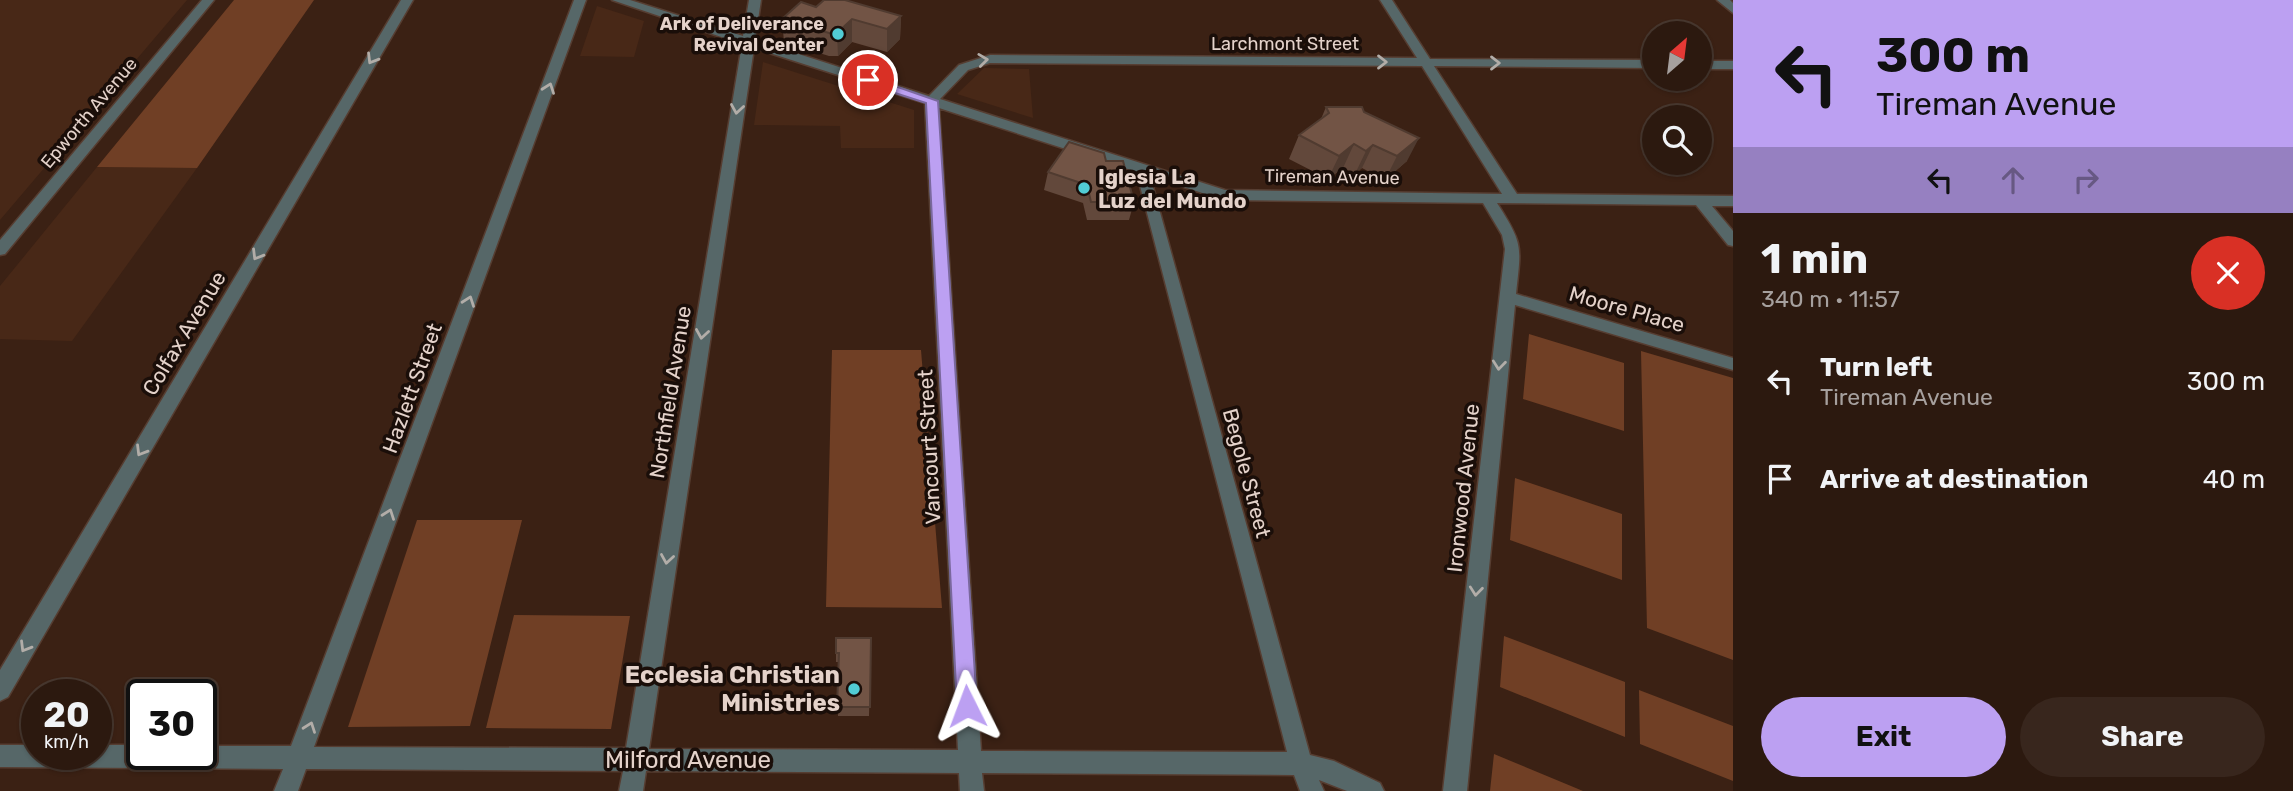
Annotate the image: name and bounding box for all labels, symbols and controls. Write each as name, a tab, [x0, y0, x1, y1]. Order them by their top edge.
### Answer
place label: Ark of Deliverance Revival Center	[660, 13, 824, 56]
north arrow	[1642, 21, 1712, 91]
map controls	[1642, 21, 1712, 175]
marker: Ark of Deliverance Revival Center	[830, 26, 846, 42]
text: 300 m	[1876, 26, 2030, 84]
icon: left	[1761, 28, 1852, 119]
street label: Larchmont Street	[1211, 33, 1359, 55]
pin	[838, 50, 898, 110]
one-way arrow	[367, 51, 380, 64]
street label: Epworth Avenue	[36, 53, 142, 173]
one-way arrow	[978, 53, 989, 68]
one-way arrow	[1378, 54, 1388, 70]
one-way arrow	[1490, 55, 1500, 71]
icon: arrive	[849, 61, 887, 99]
one-way arrow	[540, 82, 554, 94]
text: Tireman Avenue	[1876, 85, 2117, 123]
one-way arrow	[730, 103, 745, 115]
button: search	[1642, 105, 1712, 175]
icon: left	[1921, 161, 1959, 199]
icon: ahead	[1994, 161, 2032, 199]
icon: right	[2067, 161, 2105, 199]
place label: Iglesia La Luz del Mundo	[1098, 164, 1247, 213]
street label: Tireman Avenue	[1264, 165, 1400, 189]
marker: Iglesia La Luz del Mundo	[1076, 180, 1092, 196]
text: 1 min	[1761, 234, 1868, 284]
button: close	[2191, 236, 2265, 310]
one-way arrow	[252, 247, 265, 260]
street label: Colfax Avenue	[137, 267, 231, 399]
street label: Moore Place	[1566, 281, 1688, 337]
text: 340 m · 11:57	[1761, 285, 1900, 313]
one-way arrow	[461, 295, 475, 307]
street label: Northfield Avenue	[644, 304, 696, 480]
street label: Hazlett Street	[377, 320, 447, 456]
one-way arrow	[695, 328, 710, 340]
text: Turn left	[1820, 352, 1932, 383]
one-way arrow	[1492, 359, 1507, 371]
icon: left	[1761, 362, 1799, 400]
text: 300 m	[2187, 366, 2265, 397]
street label: Vancourt Street	[912, 369, 946, 525]
text: Tireman Avenue	[1820, 383, 1993, 411]
street label: Ironwood Avenue	[1442, 402, 1484, 574]
street label: Begole Street	[1218, 405, 1276, 541]
one-way arrow	[136, 443, 149, 456]
icon: arrive	[1761, 460, 1799, 498]
text: Arrive at destination	[1820, 464, 2088, 495]
text: 40 m	[2203, 464, 2265, 495]
one-way arrow	[381, 508, 395, 520]
one-way arrow	[660, 553, 675, 565]
one-way arrow	[1468, 585, 1483, 597]
one-way arrow	[21, 639, 34, 652]
place label: Ecclesia Christian Ministries	[625, 661, 840, 717]
position arrow	[930, 669, 1004, 743]
speed limit sign: 30	[126, 679, 217, 770]
marker: Ecclesia Christian Ministries	[846, 681, 862, 697]
text: 20	[43, 694, 90, 736]
button: Exit	[1761, 697, 2006, 777]
button: Share	[2020, 697, 2265, 777]
one-way arrow	[302, 721, 316, 733]
text: km/h	[44, 731, 89, 753]
street label: Milford Avenue	[605, 746, 771, 774]

